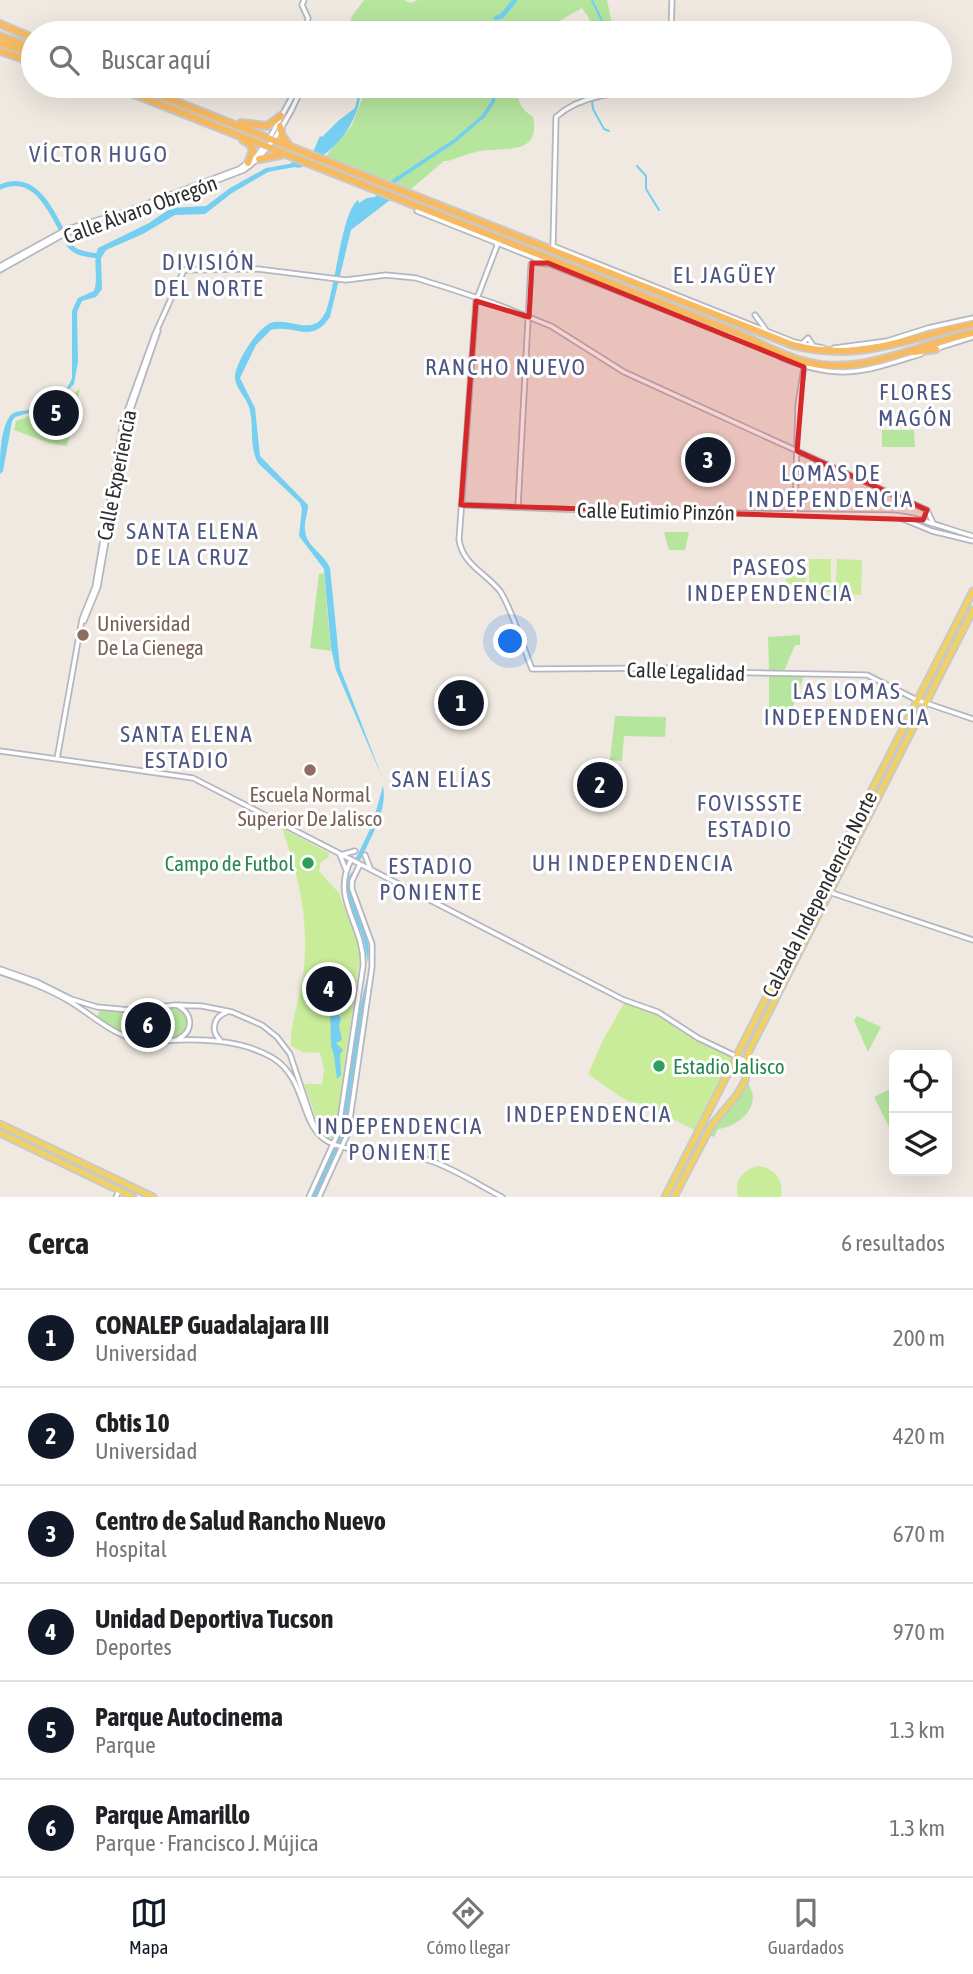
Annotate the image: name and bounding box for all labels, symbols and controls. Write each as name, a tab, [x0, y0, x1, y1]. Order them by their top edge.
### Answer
search box	[21, 21, 952, 98]
icon: search	[45, 41, 83, 79]
text: Buscar aquí	[101, 45, 211, 75]
district label: VÍCTOR HUGO	[29, 141, 169, 167]
street label: Calle Álvaro Obregón	[60, 170, 220, 248]
district label: DIVISIÓN DEL NORTE	[153, 249, 265, 301]
district label: EL JAGÜEY	[673, 262, 777, 288]
district label: RANCHO NUEVO	[425, 354, 587, 380]
district label: FLORES MAGÓN	[878, 379, 954, 431]
pin: 5	[33, 387, 79, 439]
street label: Calle Experiencia	[92, 408, 140, 542]
pin: 3	[685, 434, 731, 486]
district label: LOMAS DE INDEPENDENCIA	[748, 460, 914, 512]
street label: Calle Eutimio Pinzón	[577, 498, 735, 524]
district label: SANTA ELENA DE LA CRUZ	[126, 518, 260, 570]
district label: PASEOS INDEPENDENCIA	[687, 554, 853, 606]
place label: Universidad De La Cienega	[97, 611, 204, 659]
your location	[493, 624, 527, 658]
marker: Universidad De La Cienega	[75, 627, 91, 643]
street label: Calle Legalidad	[626, 657, 746, 685]
pin: 1	[438, 677, 484, 729]
district label: LAS LOMAS INDEPENDENCIA	[764, 678, 930, 730]
district label: SANTA ELENA ESTADIO	[120, 721, 254, 773]
pin: 2	[577, 759, 623, 811]
marker: Escuela Normal Superior De Jalisco	[302, 762, 318, 778]
district label: SAN ELÍAS	[391, 766, 493, 792]
place label: Escuela Normal Superior De Jalisco	[238, 782, 382, 830]
street label: Calzada Independencia Norte	[757, 787, 881, 1001]
district label: FOVISSSTE ESTADIO	[697, 790, 803, 842]
district label: UH INDEPENDENCIA	[532, 850, 734, 876]
place label: Campo de Futbol	[165, 851, 294, 875]
district label: ESTADIO PONIENTE	[379, 853, 483, 905]
marker: Campo de Futbol	[300, 855, 316, 871]
pin: 4	[306, 963, 352, 1015]
pin: 6	[125, 999, 171, 1051]
map controls	[889, 1050, 952, 1176]
button: locate	[889, 1050, 952, 1113]
place label: Estadio Jalisco	[673, 1054, 785, 1078]
marker: Estadio Jalisco	[651, 1058, 667, 1074]
district label: INDEPENDENCIA	[506, 1101, 672, 1127]
district label: INDEPENDENCIA PONIENTE	[317, 1113, 483, 1165]
button: layers	[889, 1113, 952, 1176]
text: Cerca	[28, 1226, 89, 1260]
text: 6 resultados	[841, 1230, 945, 1256]
text: CONALEP Guadalajara III	[95, 1310, 329, 1340]
text: 1	[46, 1325, 56, 1351]
text: 200 m	[893, 1325, 945, 1351]
text: Universidad	[95, 1340, 197, 1366]
text: Cbtis 10	[95, 1408, 170, 1438]
text: 2	[46, 1423, 56, 1449]
text: 420 m	[893, 1423, 945, 1449]
text: Universidad	[95, 1438, 197, 1464]
text: Centro de Salud Rancho Nuevo	[95, 1506, 386, 1536]
text: 3	[46, 1521, 56, 1547]
text: 670 m	[893, 1521, 945, 1547]
text: Hospital	[95, 1536, 167, 1562]
text: Unidad Deportiva Tucson	[95, 1604, 333, 1634]
text: 4	[46, 1619, 56, 1645]
text: 970 m	[893, 1619, 945, 1645]
text: Deportes	[95, 1634, 172, 1660]
text: Parque Autocinema	[95, 1702, 283, 1732]
text: 5	[46, 1717, 56, 1743]
text: 1.3 km	[889, 1717, 945, 1743]
text: Parque	[95, 1732, 156, 1758]
text: Parque Amarillo	[95, 1800, 250, 1830]
text: 6	[46, 1815, 56, 1841]
text: 1.3 km	[889, 1815, 945, 1841]
text: Parque · Francisco J. Mújica	[95, 1830, 319, 1856]
tab: Mapa	[129, 1894, 168, 1958]
tab: Cómo llegar	[426, 1894, 510, 1958]
tab: Guardados	[768, 1894, 844, 1958]

